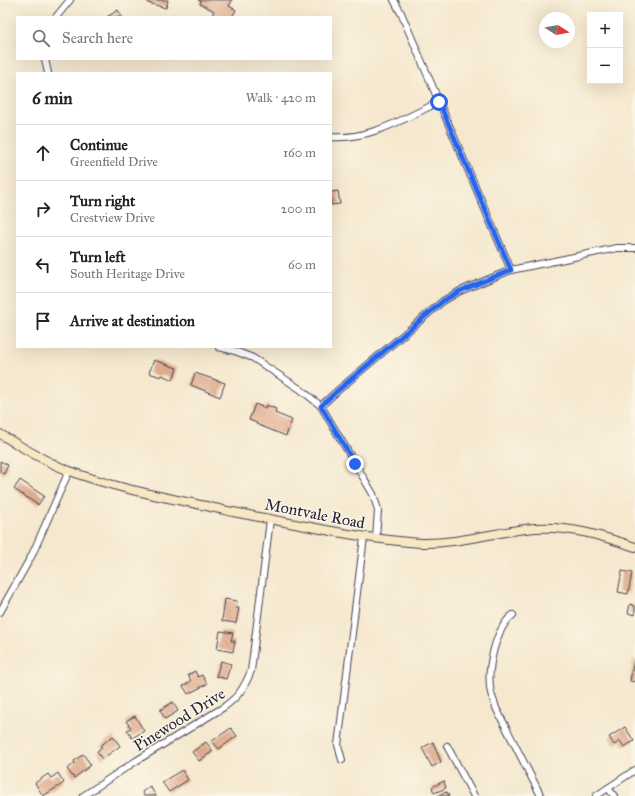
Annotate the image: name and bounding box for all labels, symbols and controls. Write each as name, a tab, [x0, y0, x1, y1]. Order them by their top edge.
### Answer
north arrow	[539, 12, 575, 48]
map controls	[587, 12, 623, 84]
button: +	[587, 12, 623, 48]
search box	[16, 16, 332, 60]
icon: search	[30, 27, 52, 49]
text: Search here	[62, 29, 133, 47]
button: −	[587, 48, 623, 84]
text: 6 min	[32, 88, 73, 109]
text: Walk · 420 m	[246, 90, 316, 106]
route start	[430, 93, 448, 111]
text: Continue	[70, 136, 128, 154]
icon: ahead	[32, 142, 54, 164]
text: 160 m	[283, 145, 316, 161]
text: Greenfield Drive	[70, 154, 158, 170]
text: Turn right	[70, 192, 135, 210]
icon: right	[32, 198, 54, 220]
text: 200 m	[281, 201, 316, 217]
text: Crestview Drive	[70, 210, 155, 226]
text: Turn left	[70, 248, 126, 266]
icon: left	[32, 254, 54, 276]
text: 60 m	[288, 257, 316, 273]
text: South Heritage Drive	[70, 266, 185, 282]
icon: arrive	[32, 310, 54, 332]
text: Arrive at destination	[70, 312, 195, 330]
route end	[346, 455, 364, 473]
street label: Montvale Road	[263, 494, 367, 533]
street label: Pinewood Drive	[130, 684, 229, 755]

